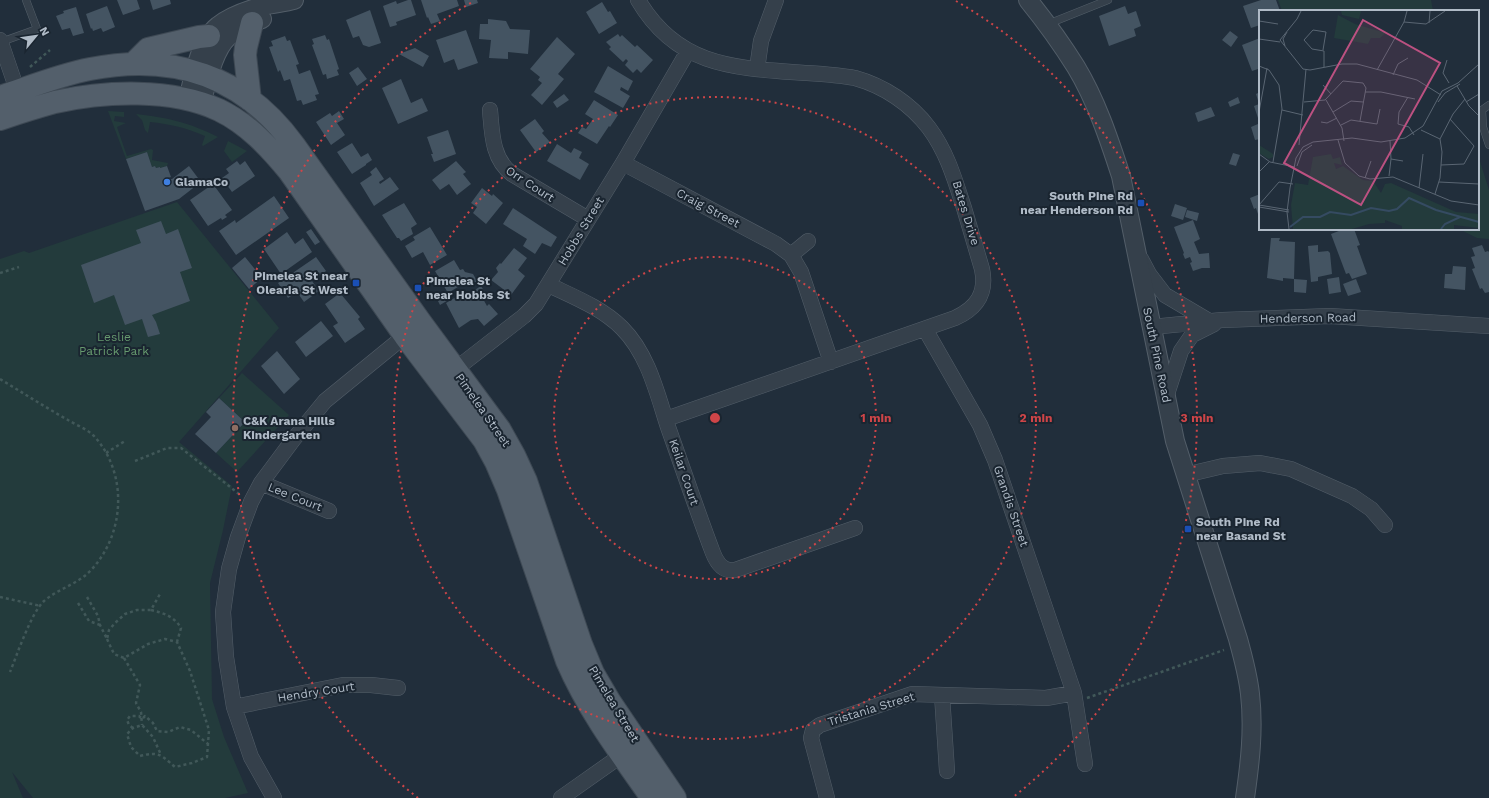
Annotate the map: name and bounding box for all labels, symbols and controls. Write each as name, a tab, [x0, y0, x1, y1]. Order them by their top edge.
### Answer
inset map	[1259, 10, 1479, 230]
north arrow	[16, 16, 56, 56]
text: N	[37, 25, 52, 38]
street label: Orr Court	[503, 163, 557, 205]
place label: GlamaCo	[175, 175, 228, 189]
marker: GlamaCo	[162, 177, 172, 187]
street label: Bates Drive	[950, 179, 982, 247]
street label: Craig Street	[674, 185, 742, 231]
place label: South Pine Rd near Henderson Rd	[1020, 189, 1133, 217]
street label: Hobbs Street	[555, 194, 607, 268]
marker: South Pine Rd near Henderson Rd	[1136, 198, 1146, 208]
place label: Pimelea St near Olearia St West	[254, 269, 349, 297]
place label: Pimelea St near Hobbs St	[426, 274, 510, 302]
marker: Pimelea St near Olearia St West	[351, 278, 361, 288]
marker: Pimelea St near Hobbs St	[413, 283, 423, 293]
street label: South Pine Road	[1140, 306, 1174, 404]
street label: Henderson Road	[1260, 310, 1356, 326]
park label: Leslie Patrick Park	[79, 330, 149, 358]
street label: Pimelea Street	[453, 371, 513, 449]
centre of rings	[708, 411, 722, 425]
text: 1 min	[861, 411, 891, 425]
text: 2 min	[1020, 411, 1052, 425]
text: 3 min	[1181, 411, 1213, 425]
place label: C&K Arana Hills Kindergarten	[243, 414, 335, 442]
marker: C&K Arana Hills Kindergarten	[230, 423, 240, 433]
street label: Keilar Court	[666, 437, 702, 507]
street label: Grandis Street	[991, 464, 1031, 548]
street label: Lee Court	[266, 480, 324, 514]
place label: South Pine Rd near Basand St	[1196, 515, 1286, 543]
marker: South Pine Rd near Basand St	[1183, 524, 1193, 534]
street label: Pimelea Street	[586, 663, 642, 745]
street label: Hendry Court	[276, 679, 356, 705]
street label: Tristania Street	[826, 689, 916, 729]

